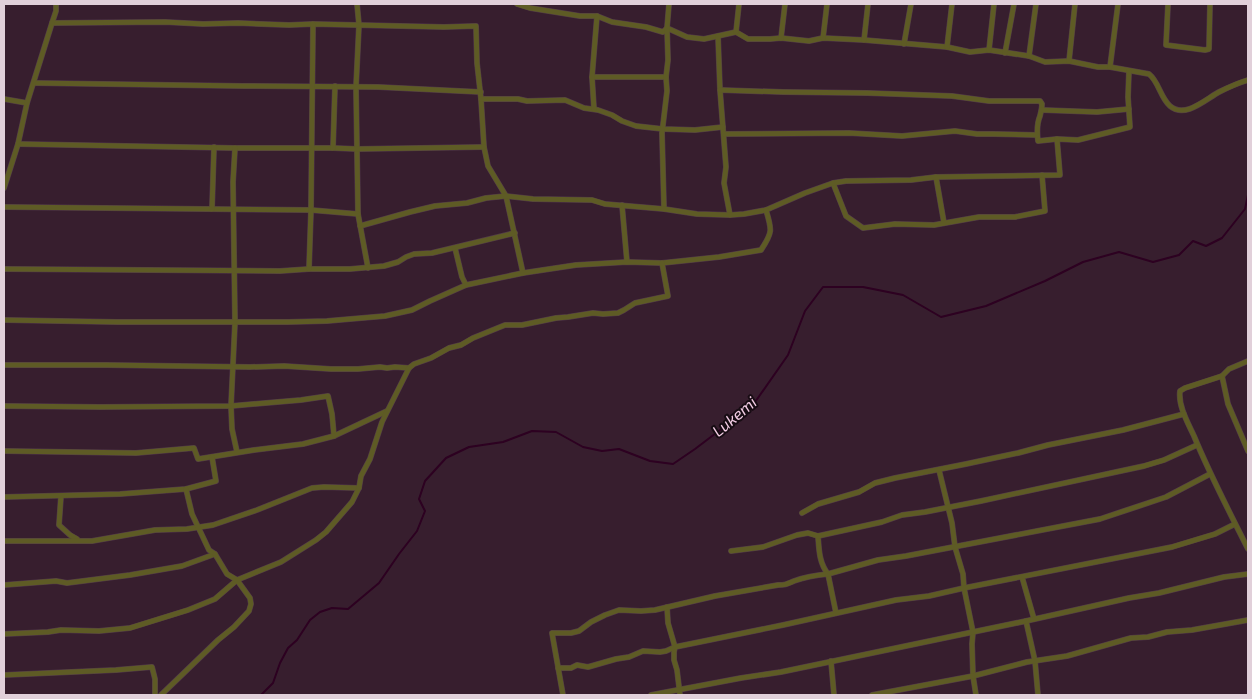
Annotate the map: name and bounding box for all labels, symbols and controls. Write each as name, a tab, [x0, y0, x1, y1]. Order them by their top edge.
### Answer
water label: Lukemi	[708, 392, 760, 440]

